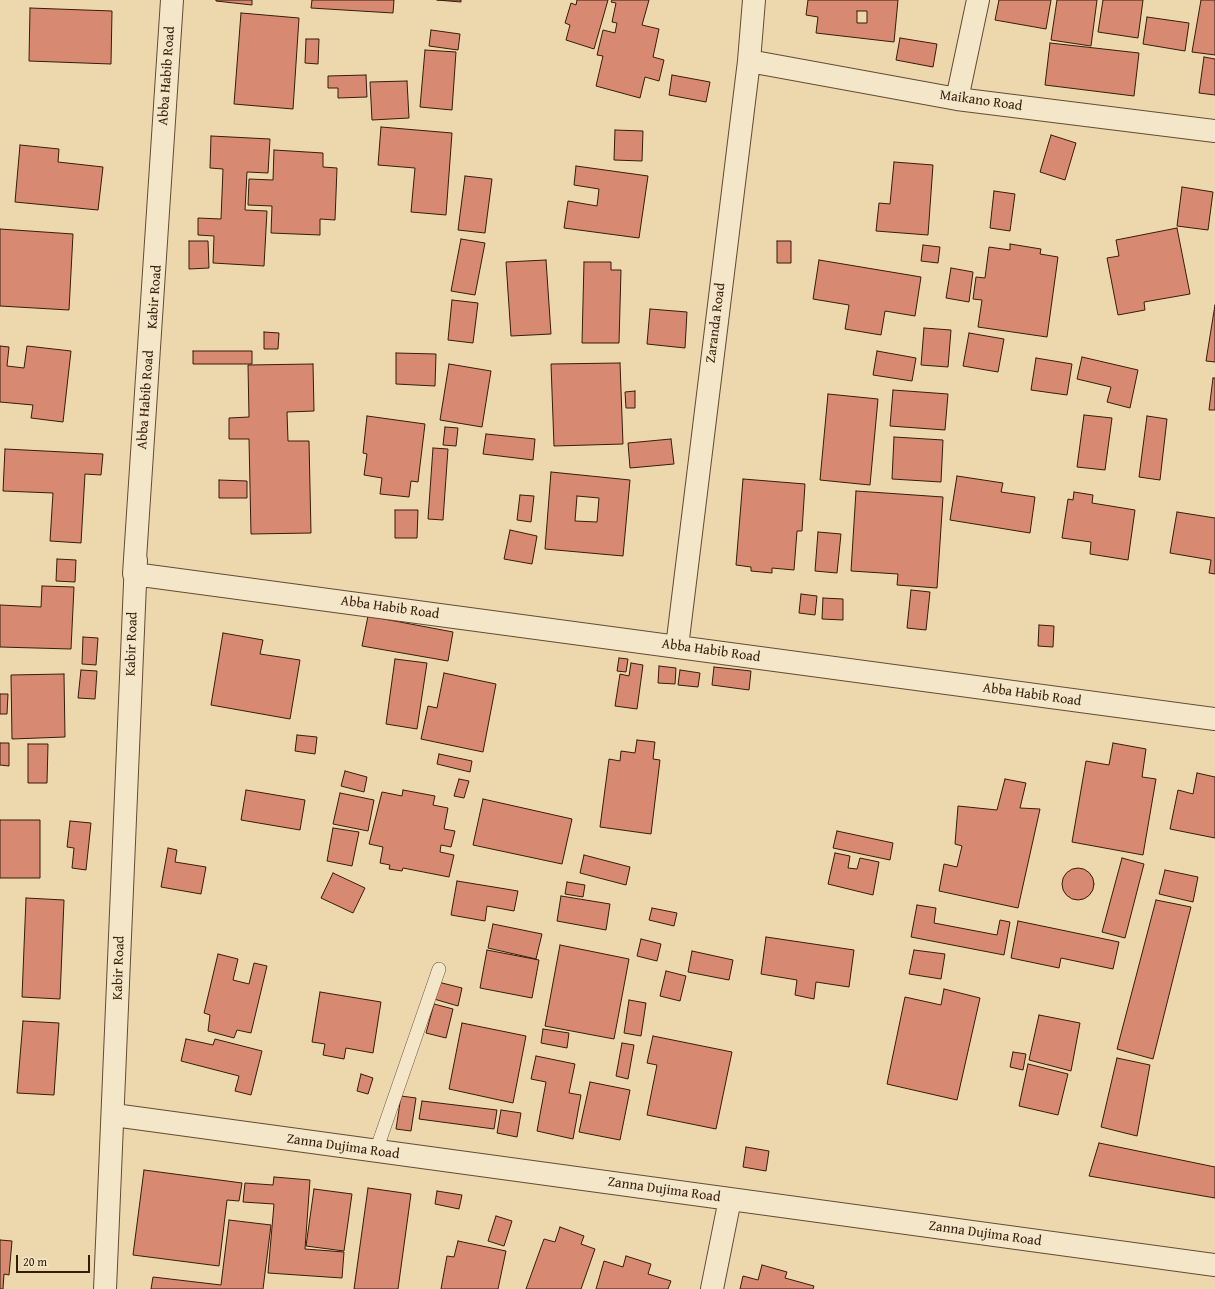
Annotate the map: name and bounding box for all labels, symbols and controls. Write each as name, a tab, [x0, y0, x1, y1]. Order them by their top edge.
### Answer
street label: Abba Habib Road	[155, 26, 179, 126]
street label: Maikano Road	[939, 87, 1023, 115]
street label: Kabir Road	[144, 264, 166, 330]
street label: Zaranda Road	[703, 282, 729, 364]
street label: Abba Habib Road	[134, 350, 158, 450]
street label: Abba Habib Road	[340, 593, 440, 623]
street label: Kabir Road	[122, 612, 142, 676]
street label: Abba Habib Road	[661, 636, 761, 666]
street label: Abba Habib Road	[982, 680, 1082, 710]
street label: Kabir Road	[109, 936, 129, 1000]
street label: Zanna Dujima Road	[286, 1131, 400, 1163]
street label: Zanna Dujima Road	[607, 1174, 721, 1206]
street label: Zanna Dujima Road	[928, 1218, 1042, 1250]
scale bar	[18, 1247, 92, 1273]
text: 20 m	[23, 1253, 47, 1270]

